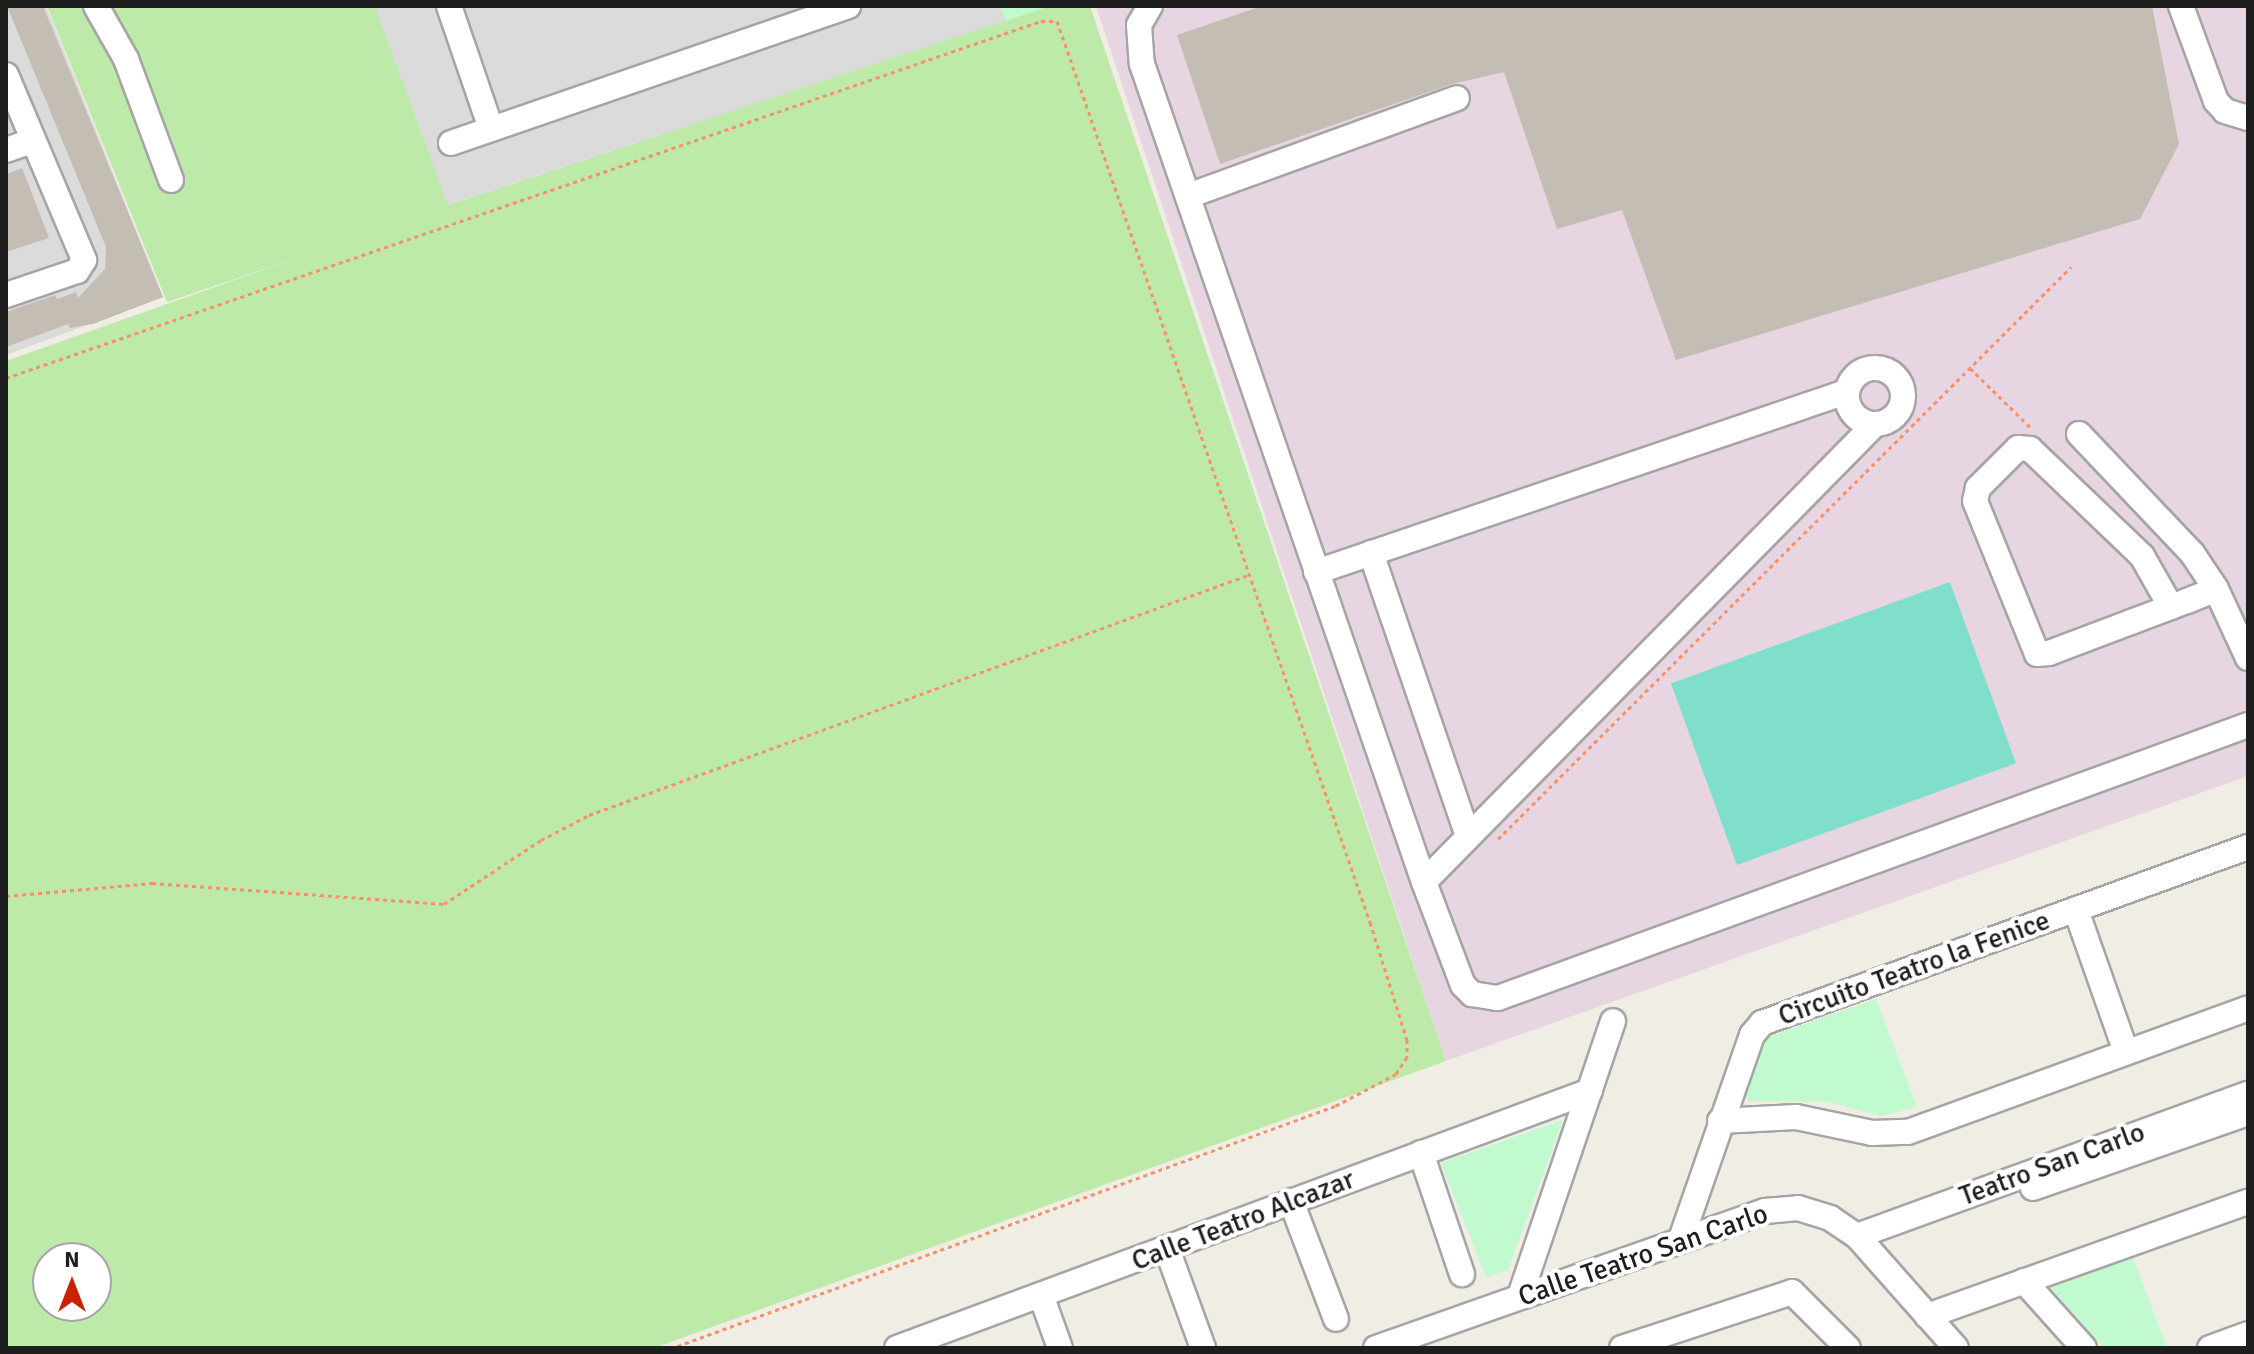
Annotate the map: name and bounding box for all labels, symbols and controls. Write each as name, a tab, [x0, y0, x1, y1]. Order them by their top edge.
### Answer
street label: Circuito Teatro la Fenice	[1774, 903, 2054, 1033]
street label: Teatro San Carlo	[1955, 1115, 2149, 1213]
street label: Calle Teatro Alcazar	[1127, 1162, 1359, 1278]
street label: Calle Teatro San Carlo	[1514, 1197, 1772, 1313]
north arrow	[32, 1242, 112, 1322]
text: N	[64, 1246, 80, 1273]

